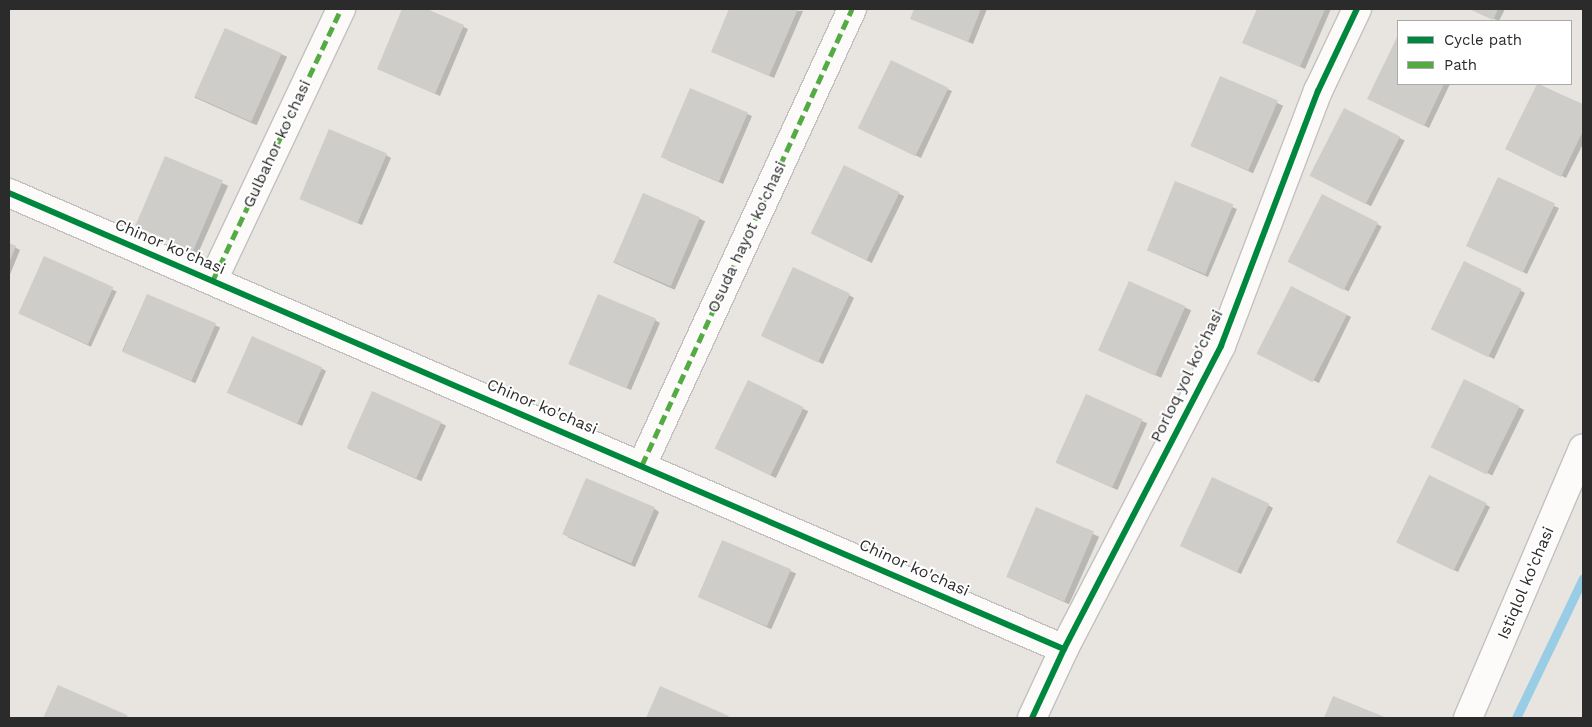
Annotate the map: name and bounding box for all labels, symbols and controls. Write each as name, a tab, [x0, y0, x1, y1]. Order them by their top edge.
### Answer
legend	[1397, 20, 1572, 85]
text: Cycle path	[1444, 31, 1522, 49]
text: Path	[1444, 56, 1477, 74]
street label: Gulbahor ko'chasi	[239, 77, 315, 211]
street label: Osuda hayot ko'chasi	[703, 158, 791, 316]
street label: Chinor ko'chasi	[112, 215, 228, 279]
street label: Porloq yol ko'chasi	[1146, 306, 1228, 446]
street label: Chinor ko'chasi	[484, 375, 600, 439]
street label: Istiqlol ko'chasi	[1494, 524, 1558, 642]
street label: Chinor ko'chasi	[856, 535, 972, 601]

